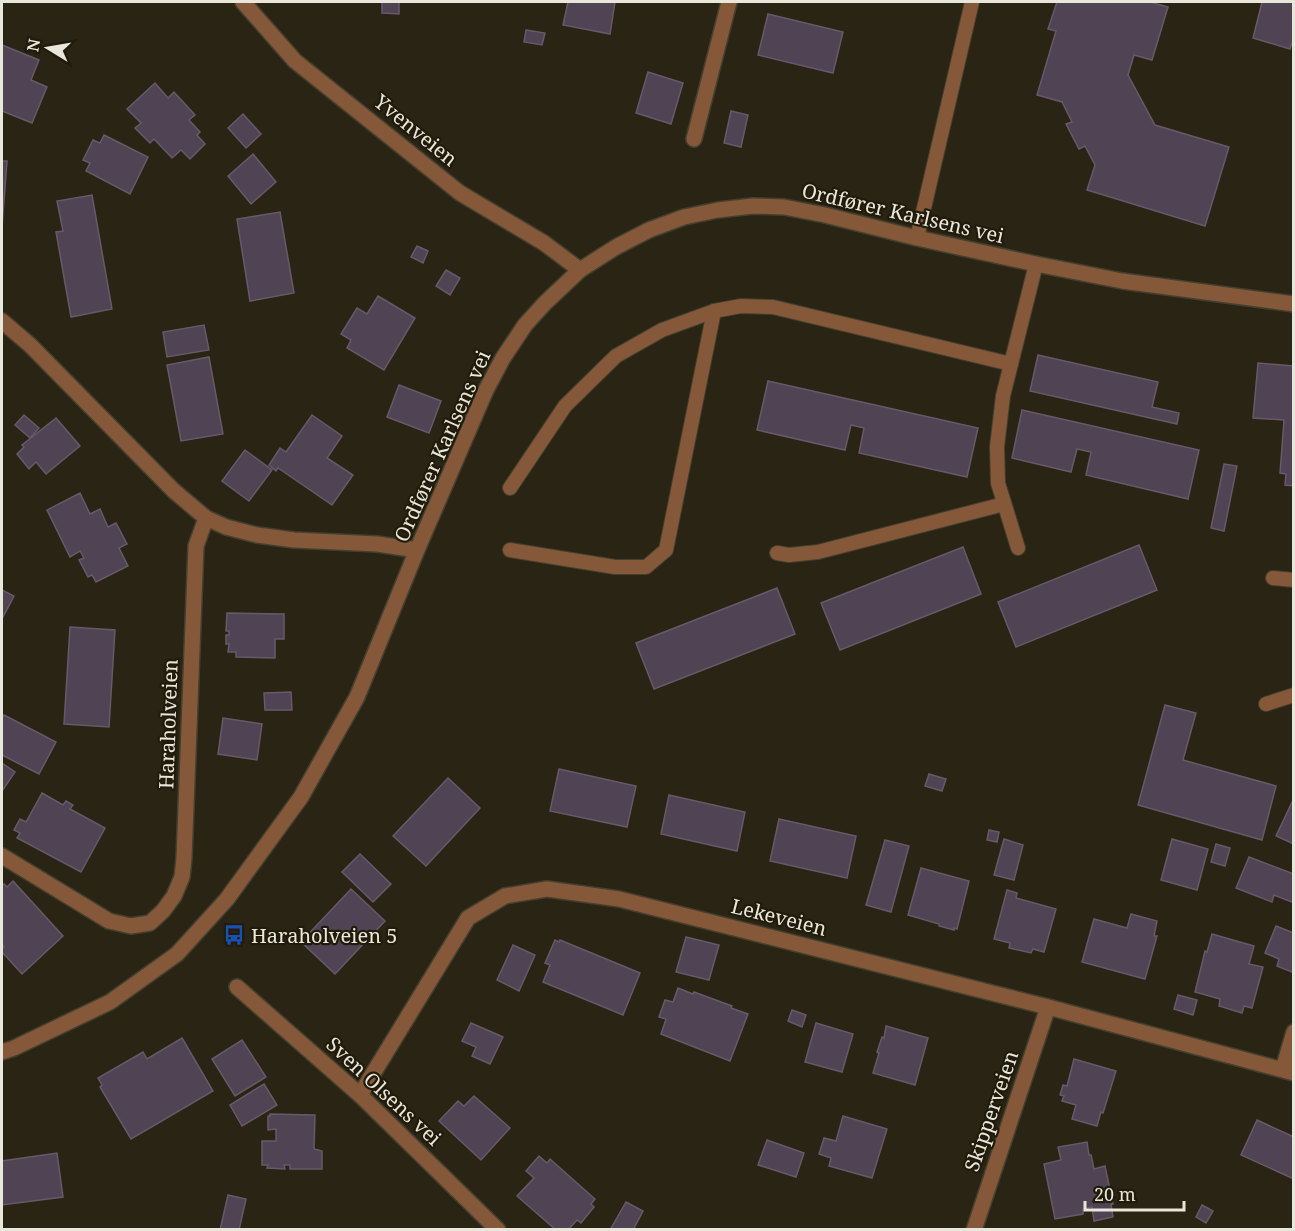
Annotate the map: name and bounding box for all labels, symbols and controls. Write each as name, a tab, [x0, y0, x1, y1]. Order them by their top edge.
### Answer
north arrow	[18, 18, 78, 78]
text: N	[21, 36, 45, 53]
street label: Yvenveien	[368, 87, 463, 172]
street label: Ordfører Karlsens vei	[799, 177, 1007, 250]
street label: Ordfører Karlsens vei	[388, 346, 497, 546]
street label: Haraholveien	[152, 658, 184, 789]
street label: Lekeveien	[728, 892, 830, 942]
place label: Haraholveien 5	[251, 922, 398, 949]
bus stop icon: Haraholveien 5	[222, 923, 246, 947]
street label: Sven Olsens vei	[321, 1031, 448, 1152]
street label: Skipperveien	[958, 1047, 1024, 1175]
scale bar	[1085, 1174, 1184, 1212]
text: 20 m	[1094, 1182, 1136, 1206]

